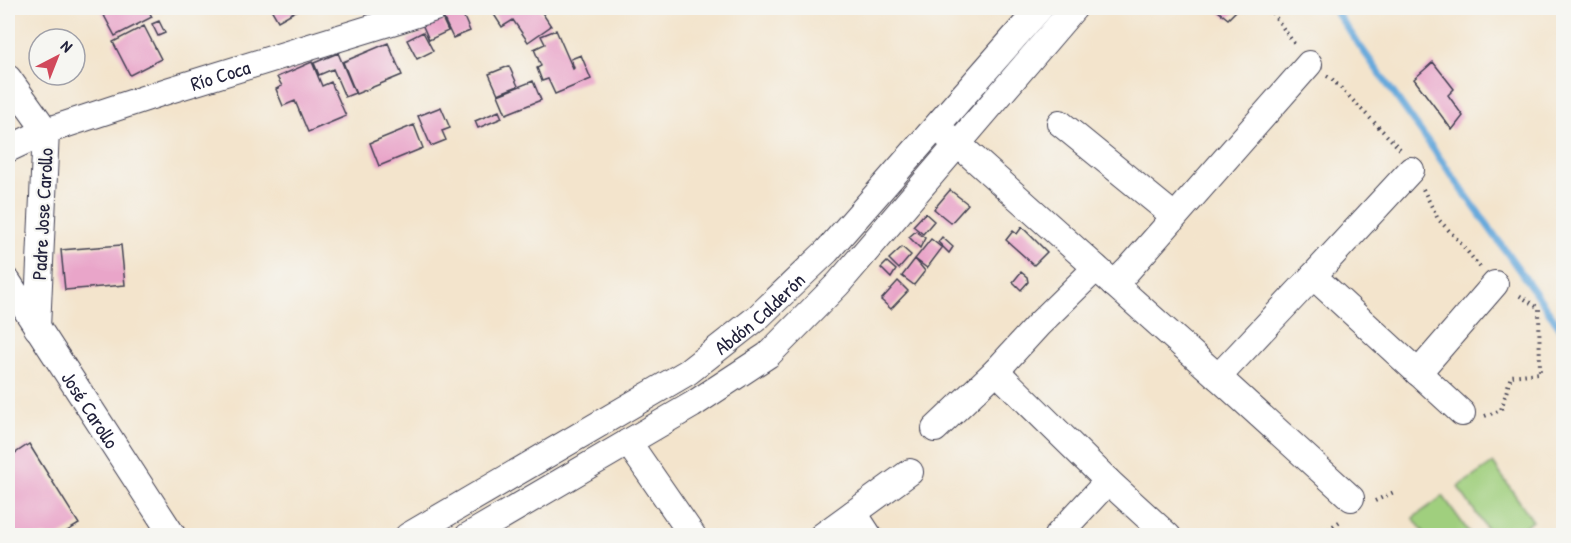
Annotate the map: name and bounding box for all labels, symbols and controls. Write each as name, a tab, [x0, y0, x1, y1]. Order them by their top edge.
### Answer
north arrow	[27, 27, 87, 87]
text: N	[57, 35, 78, 57]
street label: Río Coca	[187, 53, 253, 96]
street label: Padre Jose Carollo	[25, 147, 59, 281]
street label: Abdón Calderón	[708, 266, 810, 360]
street label: José Carollo	[56, 366, 126, 453]

